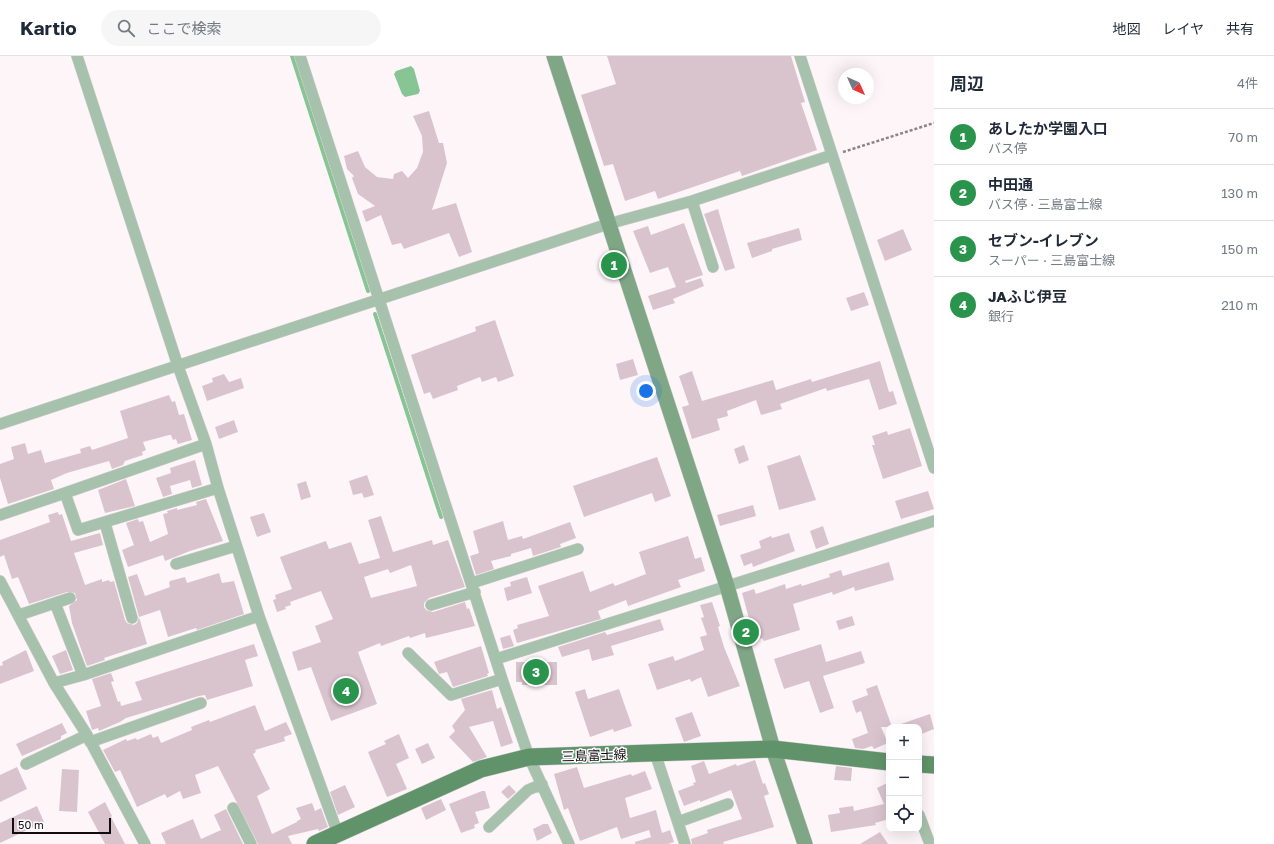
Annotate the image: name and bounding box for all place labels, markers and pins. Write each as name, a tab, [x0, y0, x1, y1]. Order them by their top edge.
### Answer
pin: 1	[601, 250, 627, 280]
pin: 2	[733, 617, 759, 647]
pin: 3	[523, 657, 549, 687]
pin: 4	[333, 676, 359, 706]

